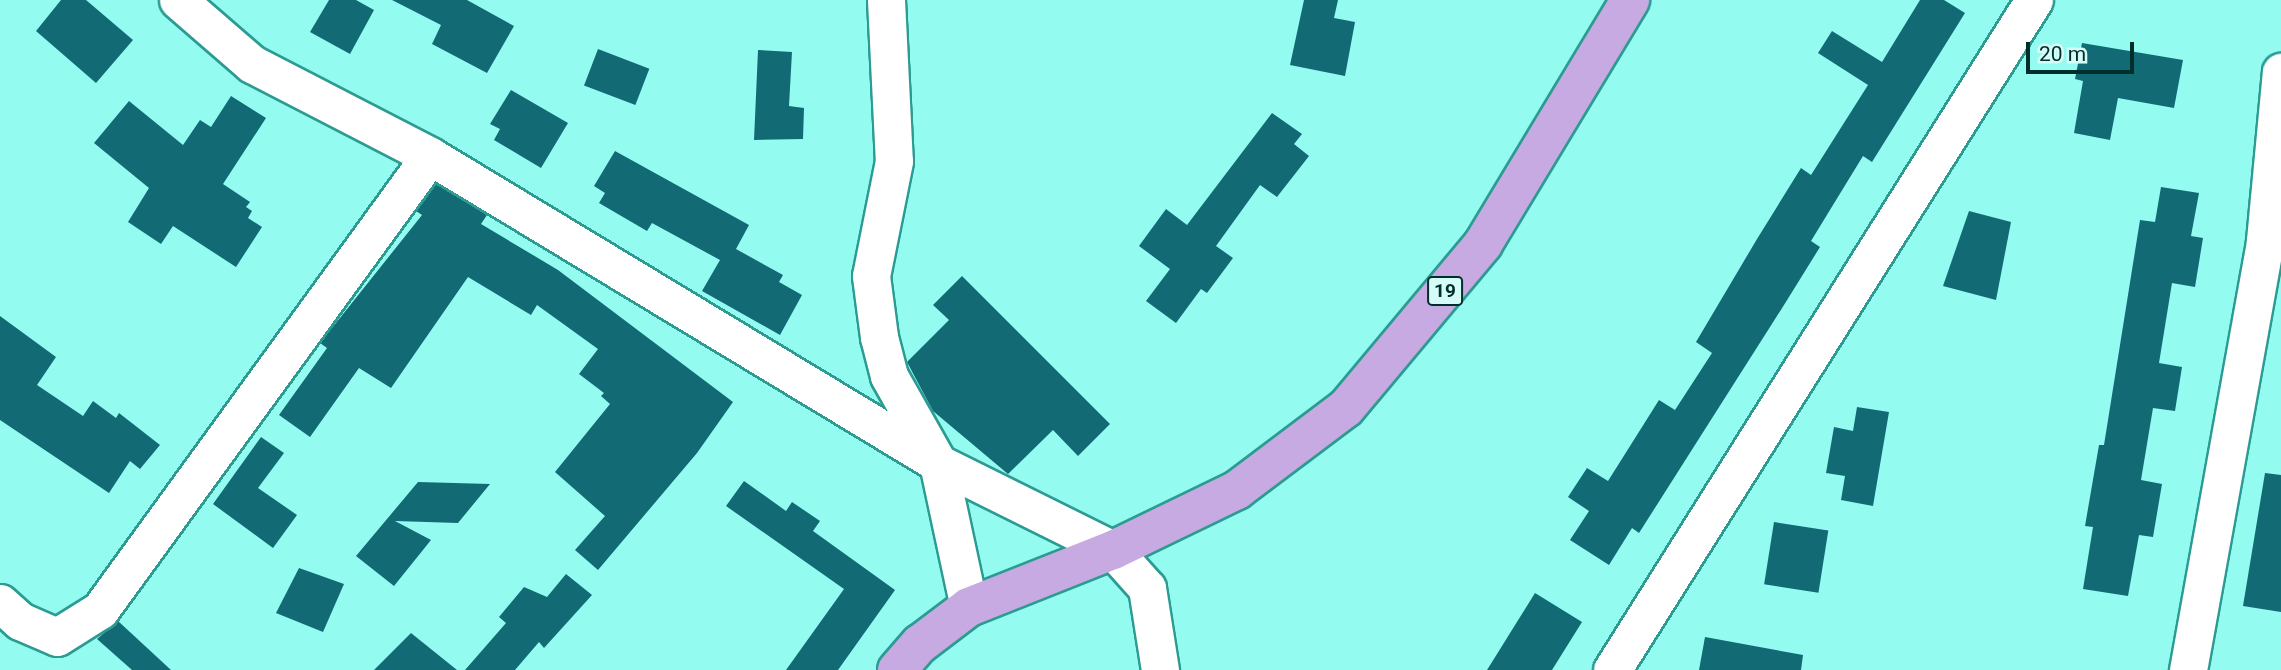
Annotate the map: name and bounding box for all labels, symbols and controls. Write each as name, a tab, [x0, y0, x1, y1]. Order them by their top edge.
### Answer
scale bar	[2029, 28, 2138, 72]
text: 20 m	[2039, 42, 2086, 66]
road number: 19	[1426, 276, 1464, 306]

